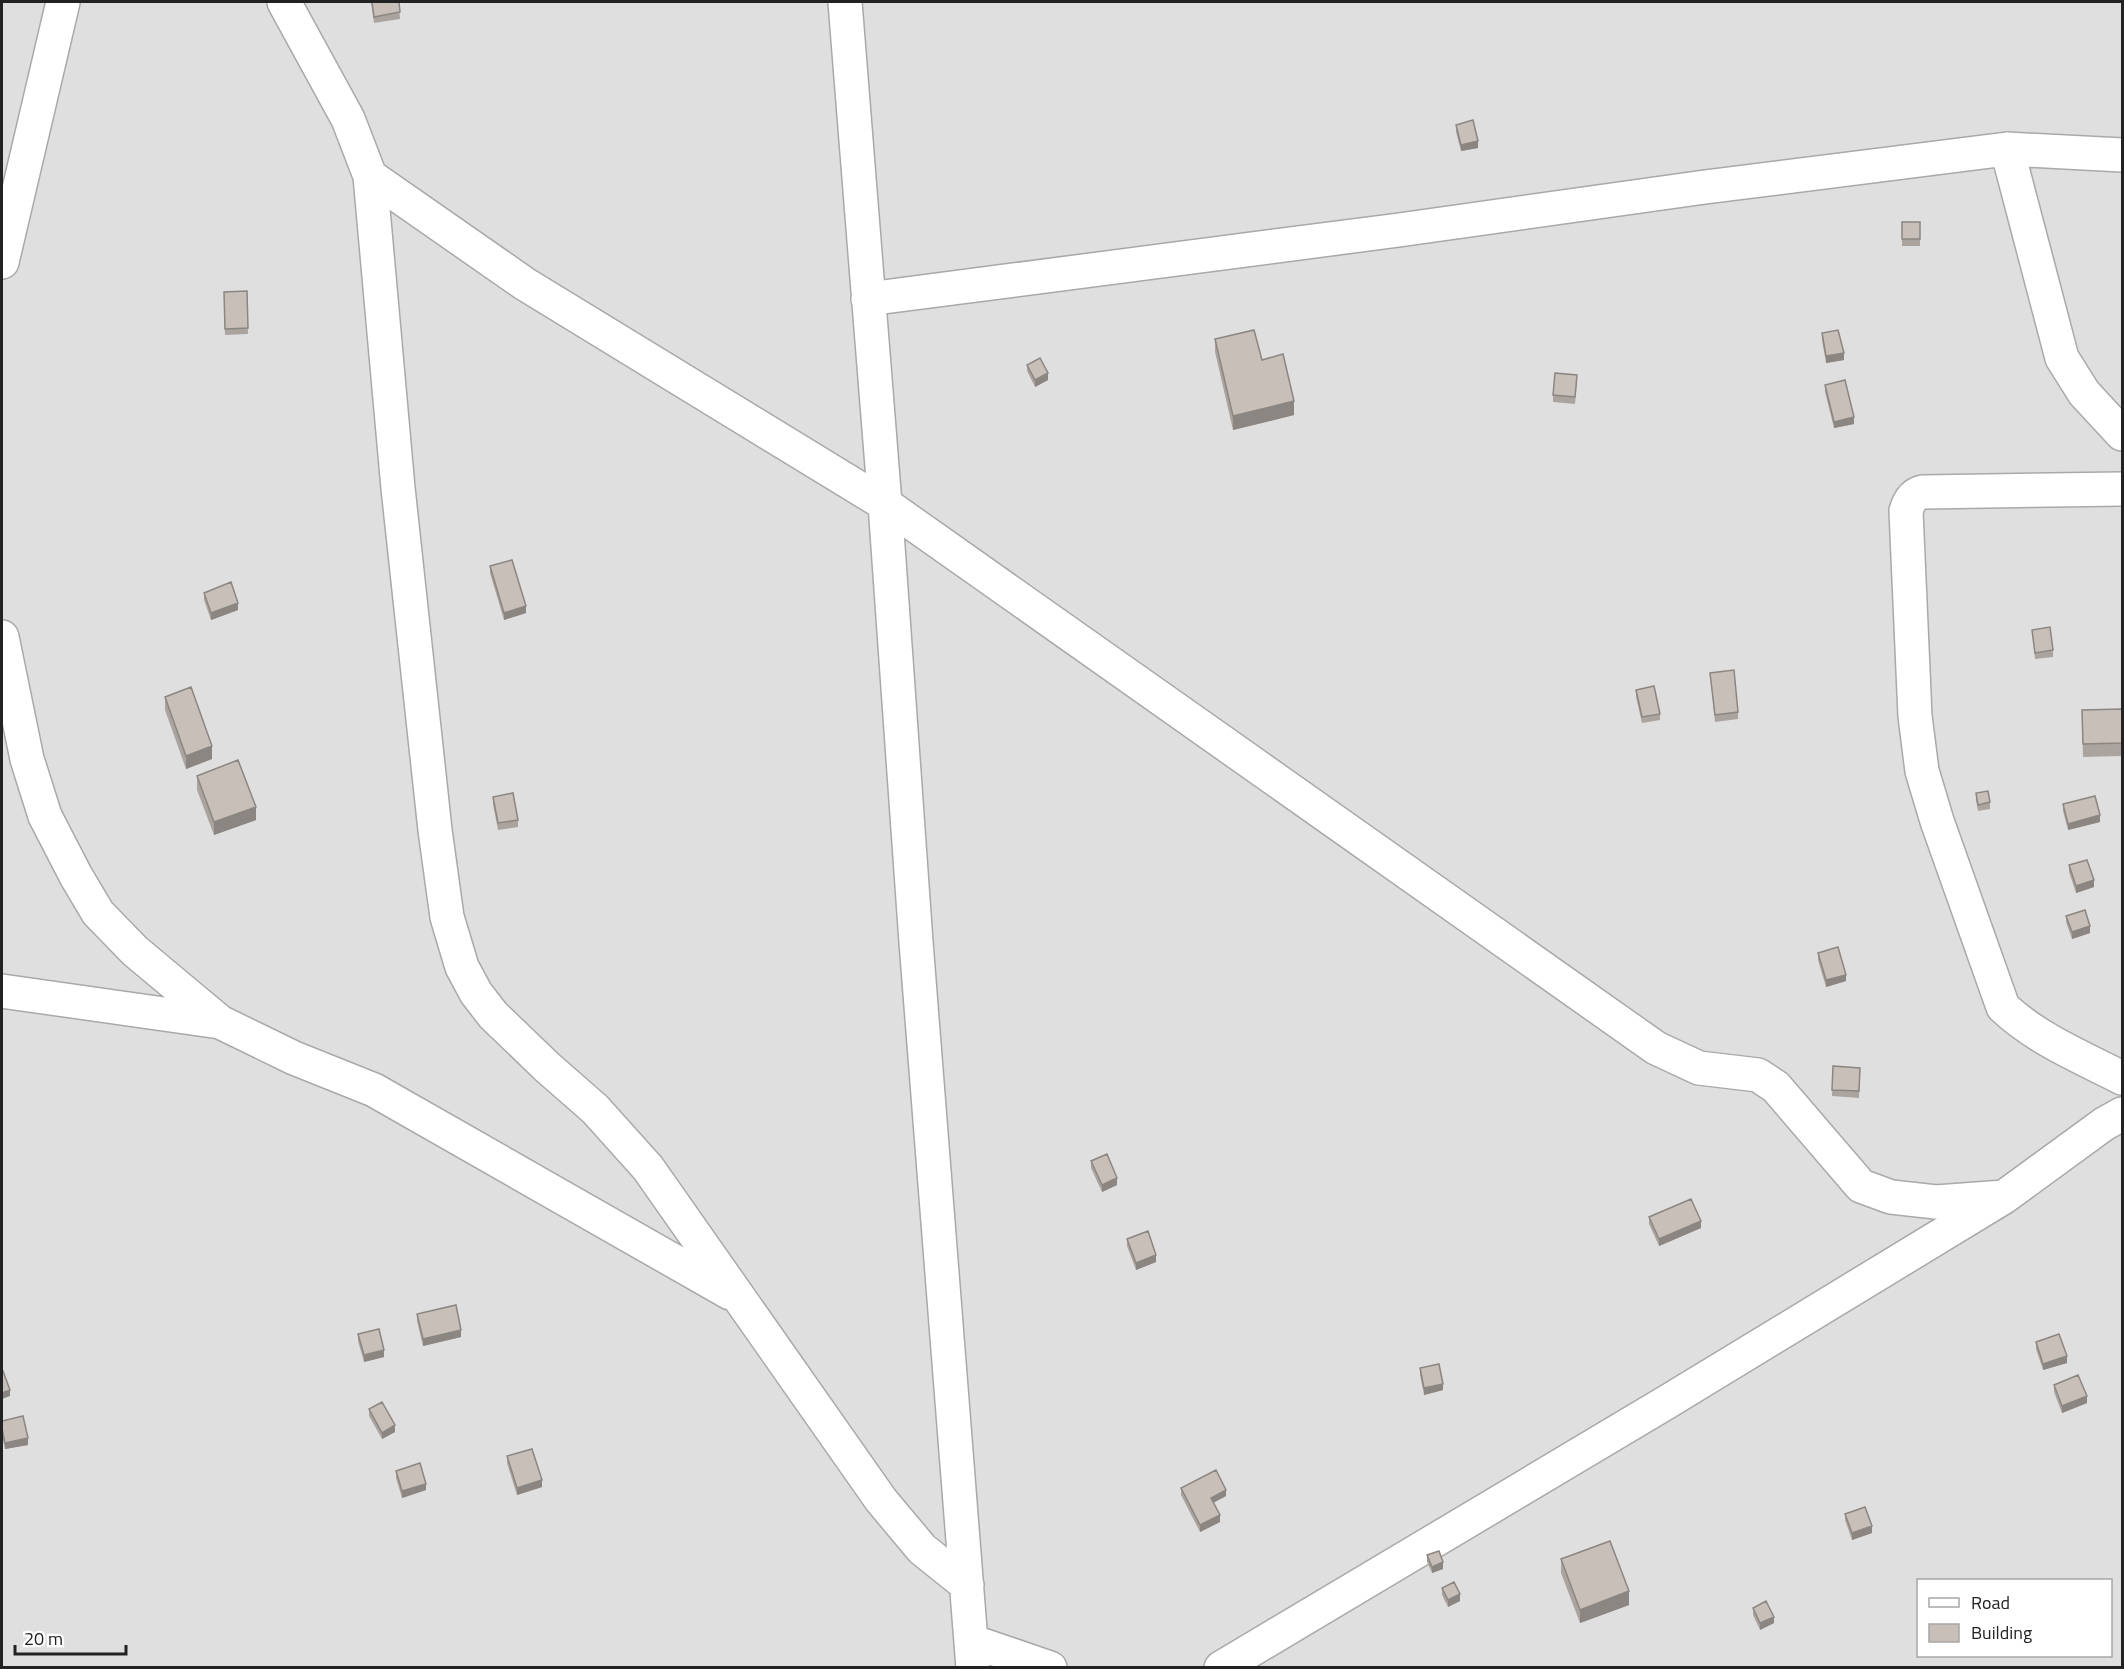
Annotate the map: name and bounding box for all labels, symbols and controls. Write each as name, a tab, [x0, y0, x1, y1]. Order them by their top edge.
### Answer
legend	[1917, 1579, 2112, 1657]
text: Road	[1971, 1589, 2010, 1616]
scale bar	[15, 1618, 126, 1656]
text: Building	[1971, 1619, 2032, 1646]
text: 20 m	[24, 1625, 63, 1652]

